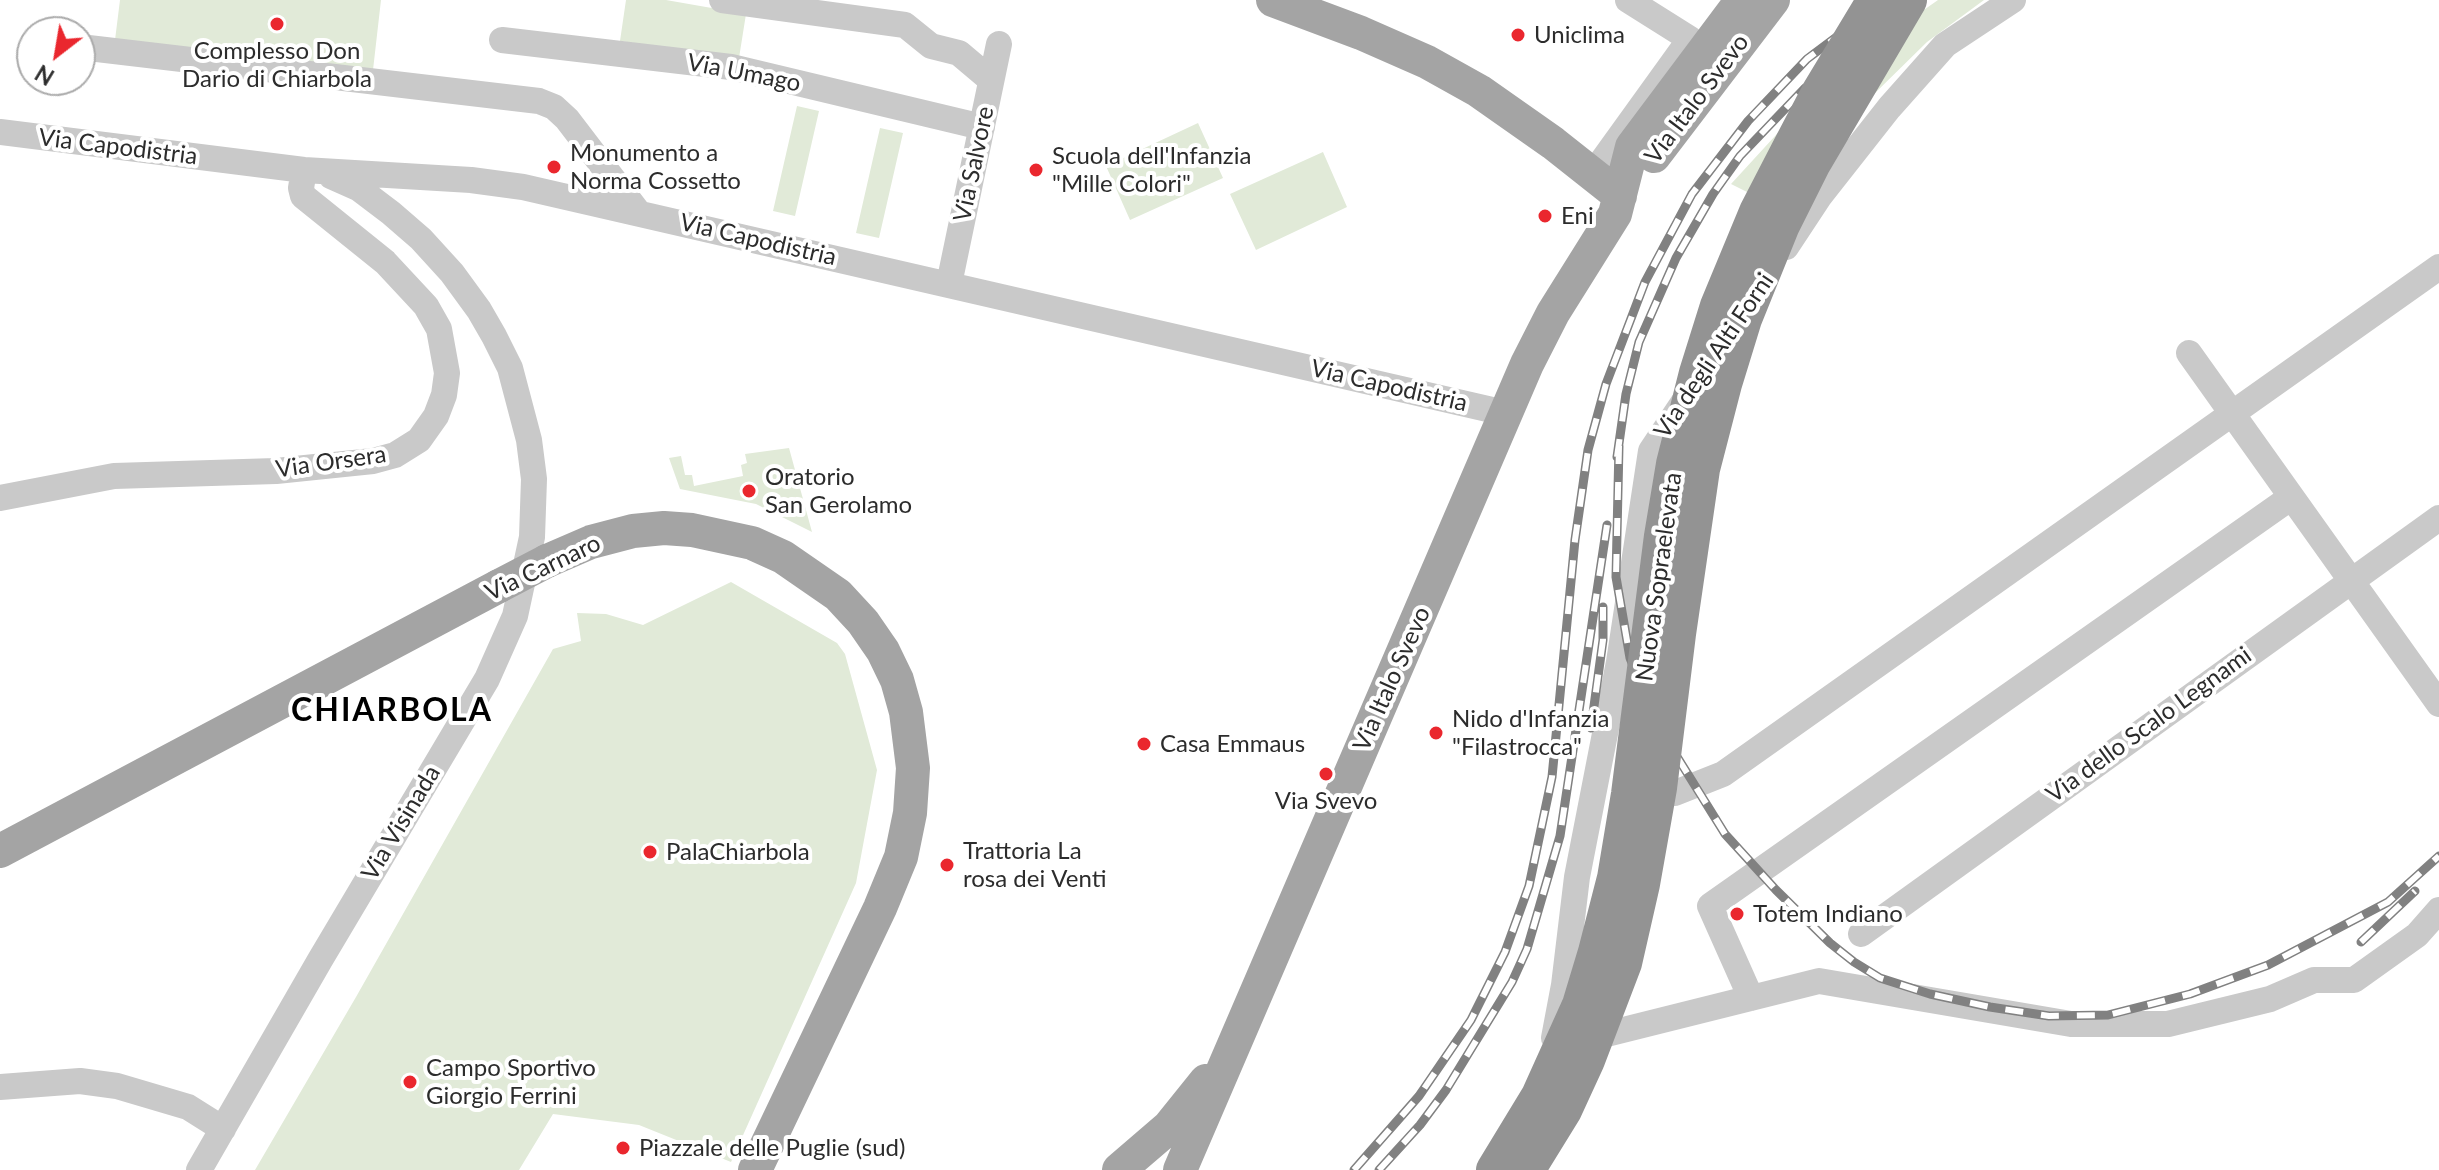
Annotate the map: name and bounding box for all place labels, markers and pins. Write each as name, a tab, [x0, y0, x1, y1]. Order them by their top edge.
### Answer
marker: Complesso Don Dario di Chiarbola	[268, 15, 286, 33]
place label: Uniclima	[1534, 21, 1625, 49]
marker: Uniclima	[1509, 26, 1527, 44]
place label: Complesso Don Dario di Chiarbola	[182, 37, 372, 93]
place label: Monumento a Norma Cossetto	[570, 139, 741, 195]
place label: Scuola dell'Infanzia "Mille Colori"	[1052, 142, 1251, 198]
marker: Monumento a Norma Cossetto	[545, 158, 563, 176]
marker: Scuola dell'Infanzia "Mille Colori"	[1027, 161, 1045, 179]
place label: Eni	[1561, 202, 1594, 230]
marker: Eni	[1536, 207, 1554, 225]
place label: Oratorio San Gerolamo	[765, 463, 912, 519]
marker: Oratorio San Gerolamo	[740, 482, 758, 500]
place label: Nido d'Infanzia "Filastrocca"	[1452, 705, 1609, 761]
marker: Nido d'Infanzia "Filastrocca"	[1427, 724, 1445, 742]
place label: Casa Emmaus	[1160, 730, 1305, 758]
marker: Casa Emmaus	[1135, 735, 1153, 753]
marker: Via Svevo	[1317, 765, 1335, 783]
place label: Via Svevo	[1275, 787, 1377, 815]
place label: Trattoria La rosa dei Venti	[963, 837, 1106, 893]
place label: PalaChiarbola	[666, 838, 810, 866]
marker: PalaChiarbola	[641, 843, 659, 861]
marker: Trattoria La rosa dei Venti	[938, 856, 956, 874]
place label: Totem Indiano	[1753, 900, 1903, 928]
marker: Totem Indiano	[1728, 905, 1746, 923]
place label: Campo Sportivo Giorgio Ferrini	[426, 1054, 596, 1110]
marker: Campo Sportivo Giorgio Ferrini	[401, 1073, 419, 1091]
place label: Piazzale delle Puglie (sud)	[639, 1134, 905, 1162]
marker: Piazzale delle Puglie (sud)	[614, 1139, 632, 1157]

